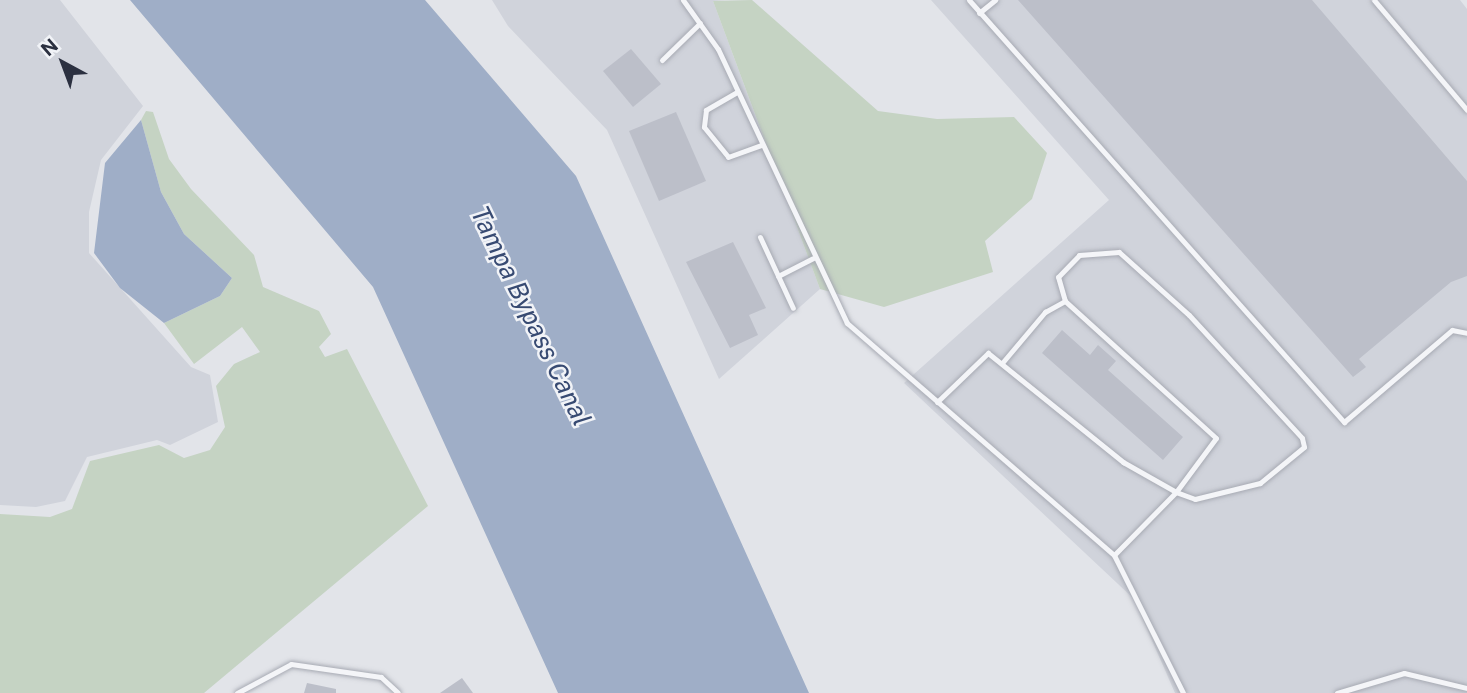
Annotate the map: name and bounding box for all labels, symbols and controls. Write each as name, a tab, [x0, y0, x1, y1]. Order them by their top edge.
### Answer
north arrow	[28, 28, 98, 98]
text: N	[36, 34, 62, 60]
water label: Tampa Bypass Canal	[464, 201, 598, 431]

